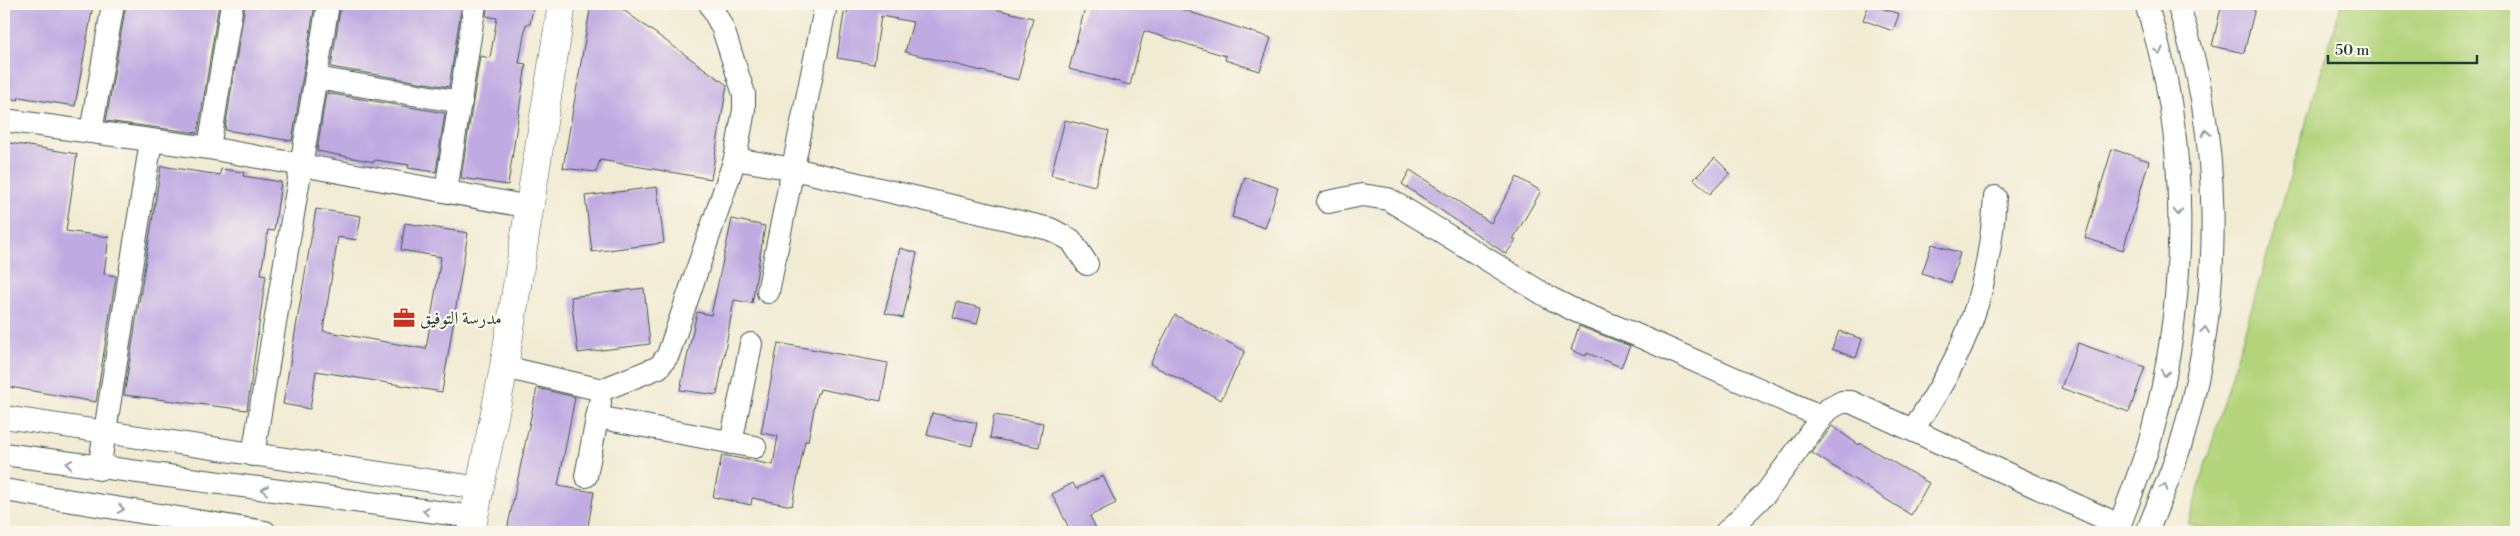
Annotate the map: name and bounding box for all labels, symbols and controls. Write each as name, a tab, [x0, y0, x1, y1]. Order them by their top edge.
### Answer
scale bar	[2328, 32, 2476, 64]
text: 50 m	[2335, 41, 2369, 60]
one-way arrow	[2153, 46, 2164, 55]
one-way arrow	[2202, 129, 2212, 137]
one-way arrow	[2173, 208, 2183, 216]
office icon: مدرسة التوفيق	[391, 305, 417, 331]
place label: مدرسة التوفيق	[420, 307, 502, 330]
one-way arrow	[2199, 326, 2210, 334]
one-way arrow	[2160, 369, 2170, 378]
one-way arrow	[64, 460, 73, 470]
one-way arrow	[2158, 483, 2168, 492]
one-way arrow	[260, 485, 268, 496]
one-way arrow	[117, 504, 125, 514]
one-way arrow	[421, 506, 429, 517]

